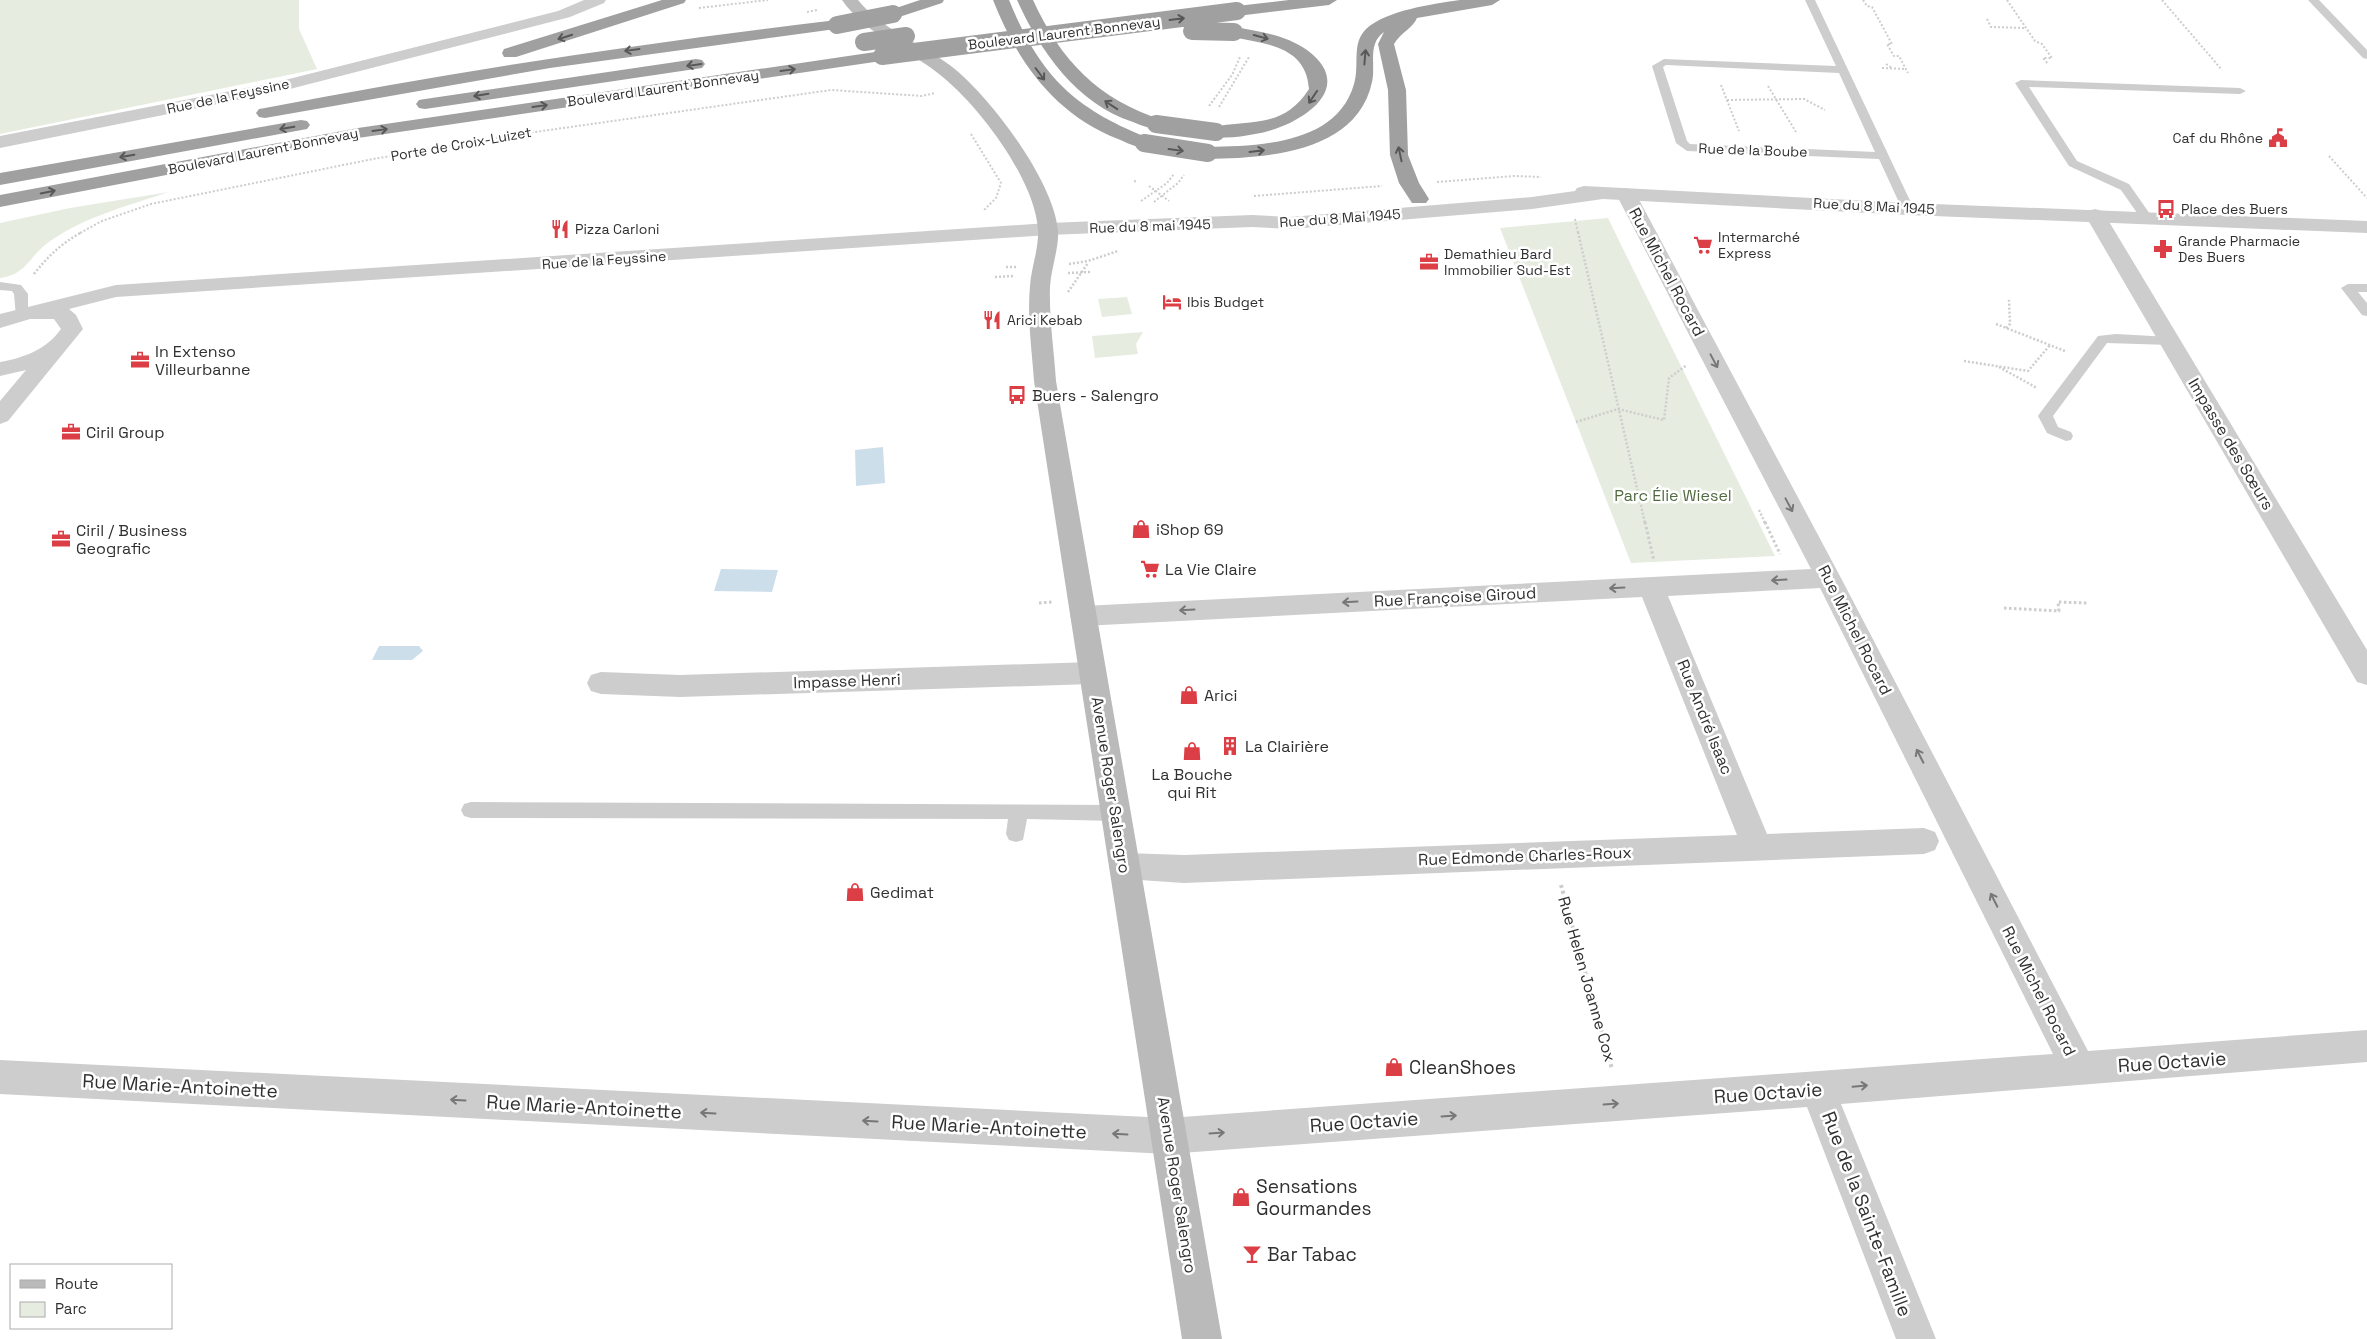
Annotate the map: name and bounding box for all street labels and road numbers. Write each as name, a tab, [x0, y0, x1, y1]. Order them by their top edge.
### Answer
street label: Boulevard Laurent Bonnevay	[967, 12, 1161, 54]
street label: Boulevard Laurent Bonnevay	[566, 66, 760, 110]
street label: Rue de la Feyssine	[165, 74, 291, 118]
street label: Porte de Croix-Luizet	[389, 123, 533, 165]
street label: Boulevard Laurent Bonnevay	[166, 124, 360, 178]
street label: Rue de la Boube	[1698, 139, 1808, 161]
street label: Rue du 8 Mai 1945	[1813, 194, 1935, 218]
street label: Rue Michel Rocard	[1624, 204, 1710, 340]
street label: Rue du 8 Mai 1945	[1279, 205, 1401, 231]
street label: Rue du 8 mai 1945	[1089, 215, 1211, 237]
street label: Rue de la Feyssine	[541, 247, 667, 273]
street label: Impasse des Sœurs	[2183, 374, 2279, 514]
street label: Rue Michel Rocard	[1813, 562, 1897, 698]
street label: Rue Françoise Giroud	[1373, 582, 1537, 612]
street label: Rue André Isaac	[1672, 656, 1738, 778]
street label: Impasse Henri	[793, 669, 901, 693]
street label: Avenue Roger Salengro	[1087, 695, 1135, 875]
street label: Rue Edmonde Charles-Roux	[1418, 842, 1632, 870]
street label: Rue Helen Joanne Cox	[1553, 894, 1621, 1064]
street label: Rue Michel Rocard	[1997, 923, 2081, 1059]
street label: Rue Octavie	[2117, 1046, 2227, 1078]
street label: Rue Marie-Antoinette	[82, 1068, 278, 1104]
street label: Rue Octavie	[1713, 1077, 1823, 1109]
street label: Rue Marie-Antoinette	[486, 1089, 682, 1125]
street label: Avenue Roger Salengro	[1153, 1095, 1201, 1275]
street label: Rue Octavie	[1309, 1106, 1419, 1138]
street label: Rue de la Sainte-Famille	[1816, 1108, 1918, 1320]
street label: Rue Marie-Antoinette	[891, 1109, 1087, 1145]

